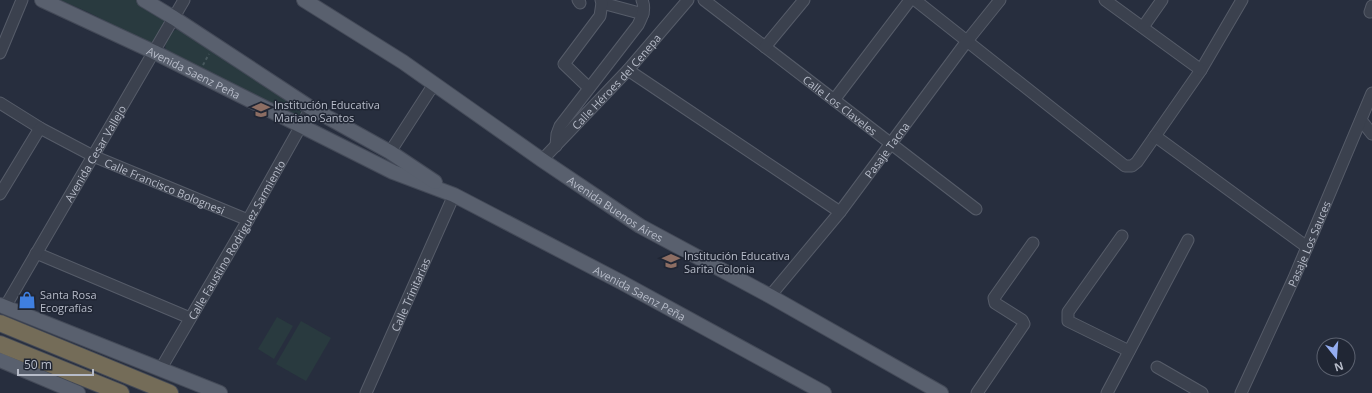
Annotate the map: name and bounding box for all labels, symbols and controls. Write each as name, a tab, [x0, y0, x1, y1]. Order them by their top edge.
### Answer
street label: Calle Héroes del Cenepa	[568, 30, 664, 132]
street label: Avenida Saenz Peña	[145, 42, 243, 102]
street label: Calle Los Claveles	[800, 71, 881, 138]
place label: Institución Educativa Mariano Santos	[274, 97, 380, 125]
school or university icon: Institución Educativa Mariano Santos	[251, 100, 271, 120]
street label: Avenida Cesar Vallejo	[61, 102, 129, 204]
street label: Pasaje Tacna	[861, 119, 912, 181]
street label: Calle Francisco Bolognesi	[103, 154, 227, 217]
street label: Calle Faustino Rodriguez Sarmiento	[184, 157, 288, 322]
street label: Avenida Buenos Aires	[565, 172, 666, 245]
street label: Pasaje Los Sauces	[1284, 198, 1333, 289]
place label: Institución Educativa Sarita Colonia	[684, 248, 790, 276]
school or university icon: Institución Educativa Sarita Colonia	[661, 251, 681, 271]
street label: Calle Trinitarias	[387, 255, 433, 334]
street label: Avenida Saenz Peña	[591, 262, 689, 324]
place label: Santa Rosa Ecografías	[40, 287, 97, 315]
shop icon: Santa Rosa Ecografías	[17, 290, 37, 310]
north arrow	[1316, 337, 1356, 377]
scale bar	[18, 351, 93, 377]
text: 50 m	[24, 356, 52, 373]
text: N	[1333, 359, 1346, 376]

